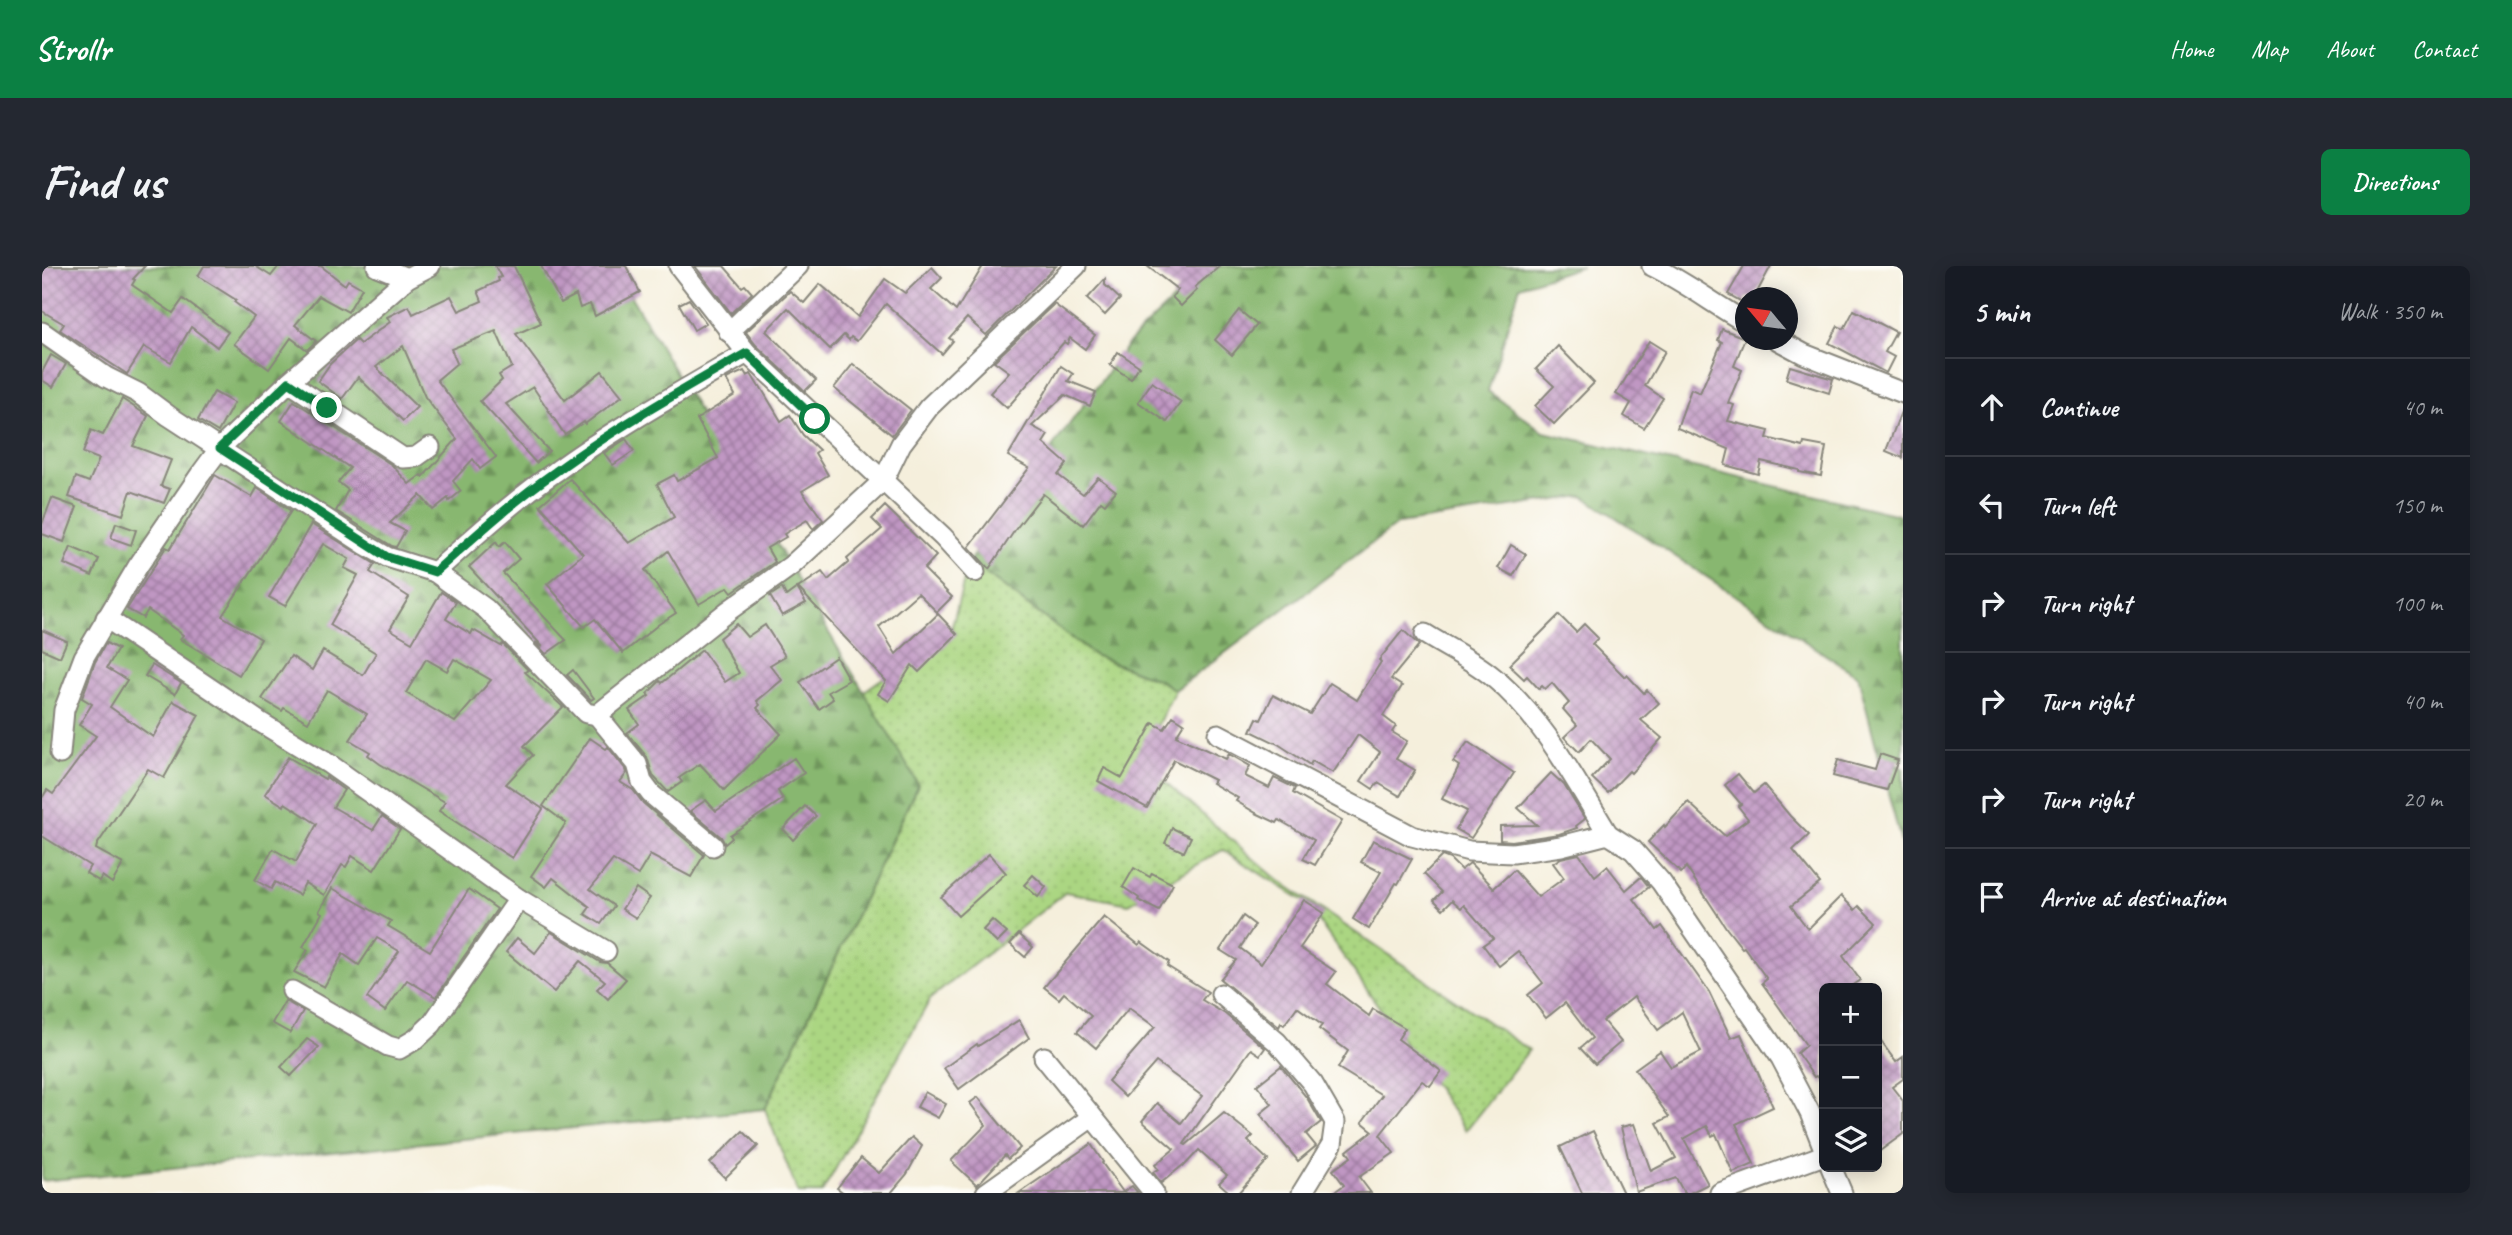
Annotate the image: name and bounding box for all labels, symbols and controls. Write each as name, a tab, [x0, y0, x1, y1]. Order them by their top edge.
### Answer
text: Strollr	[35, 28, 110, 70]
text: Home	[2170, 34, 2213, 64]
text: Map	[2251, 34, 2288, 64]
text: About	[2326, 34, 2374, 64]
text: Contact	[2412, 34, 2477, 64]
button: Directions	[2321, 149, 2470, 215]
text: Find us	[42, 151, 164, 213]
north arrow	[1735, 287, 1798, 350]
text: 5 min	[1973, 293, 2030, 331]
text: Walk · 350 m	[2338, 297, 2442, 326]
icon: ahead	[1973, 388, 2011, 426]
text: Continue	[2040, 391, 2118, 424]
route end	[311, 392, 342, 423]
text: 40 m	[2403, 393, 2442, 422]
route start	[799, 403, 830, 434]
icon: left	[1973, 486, 2011, 524]
text: Turn left	[2040, 489, 2115, 522]
text: 150 m	[2393, 491, 2442, 520]
icon: right	[1973, 584, 2011, 622]
text: Turn right	[2040, 587, 2131, 620]
text: 100 m	[2393, 589, 2442, 618]
icon: right	[1973, 682, 2011, 720]
text: Turn right	[2040, 685, 2131, 718]
text: 40 m	[2403, 687, 2442, 716]
icon: right	[1973, 780, 2011, 818]
text: Turn right	[2040, 783, 2131, 816]
text: 20 m	[2403, 785, 2442, 814]
icon: arrive	[1973, 878, 2011, 916]
text: Arrive at destination	[2040, 881, 2226, 914]
map controls	[1819, 983, 1882, 1172]
button: +	[1819, 983, 1882, 1046]
button: −	[1819, 1046, 1882, 1109]
button: layers	[1819, 1109, 1882, 1172]

